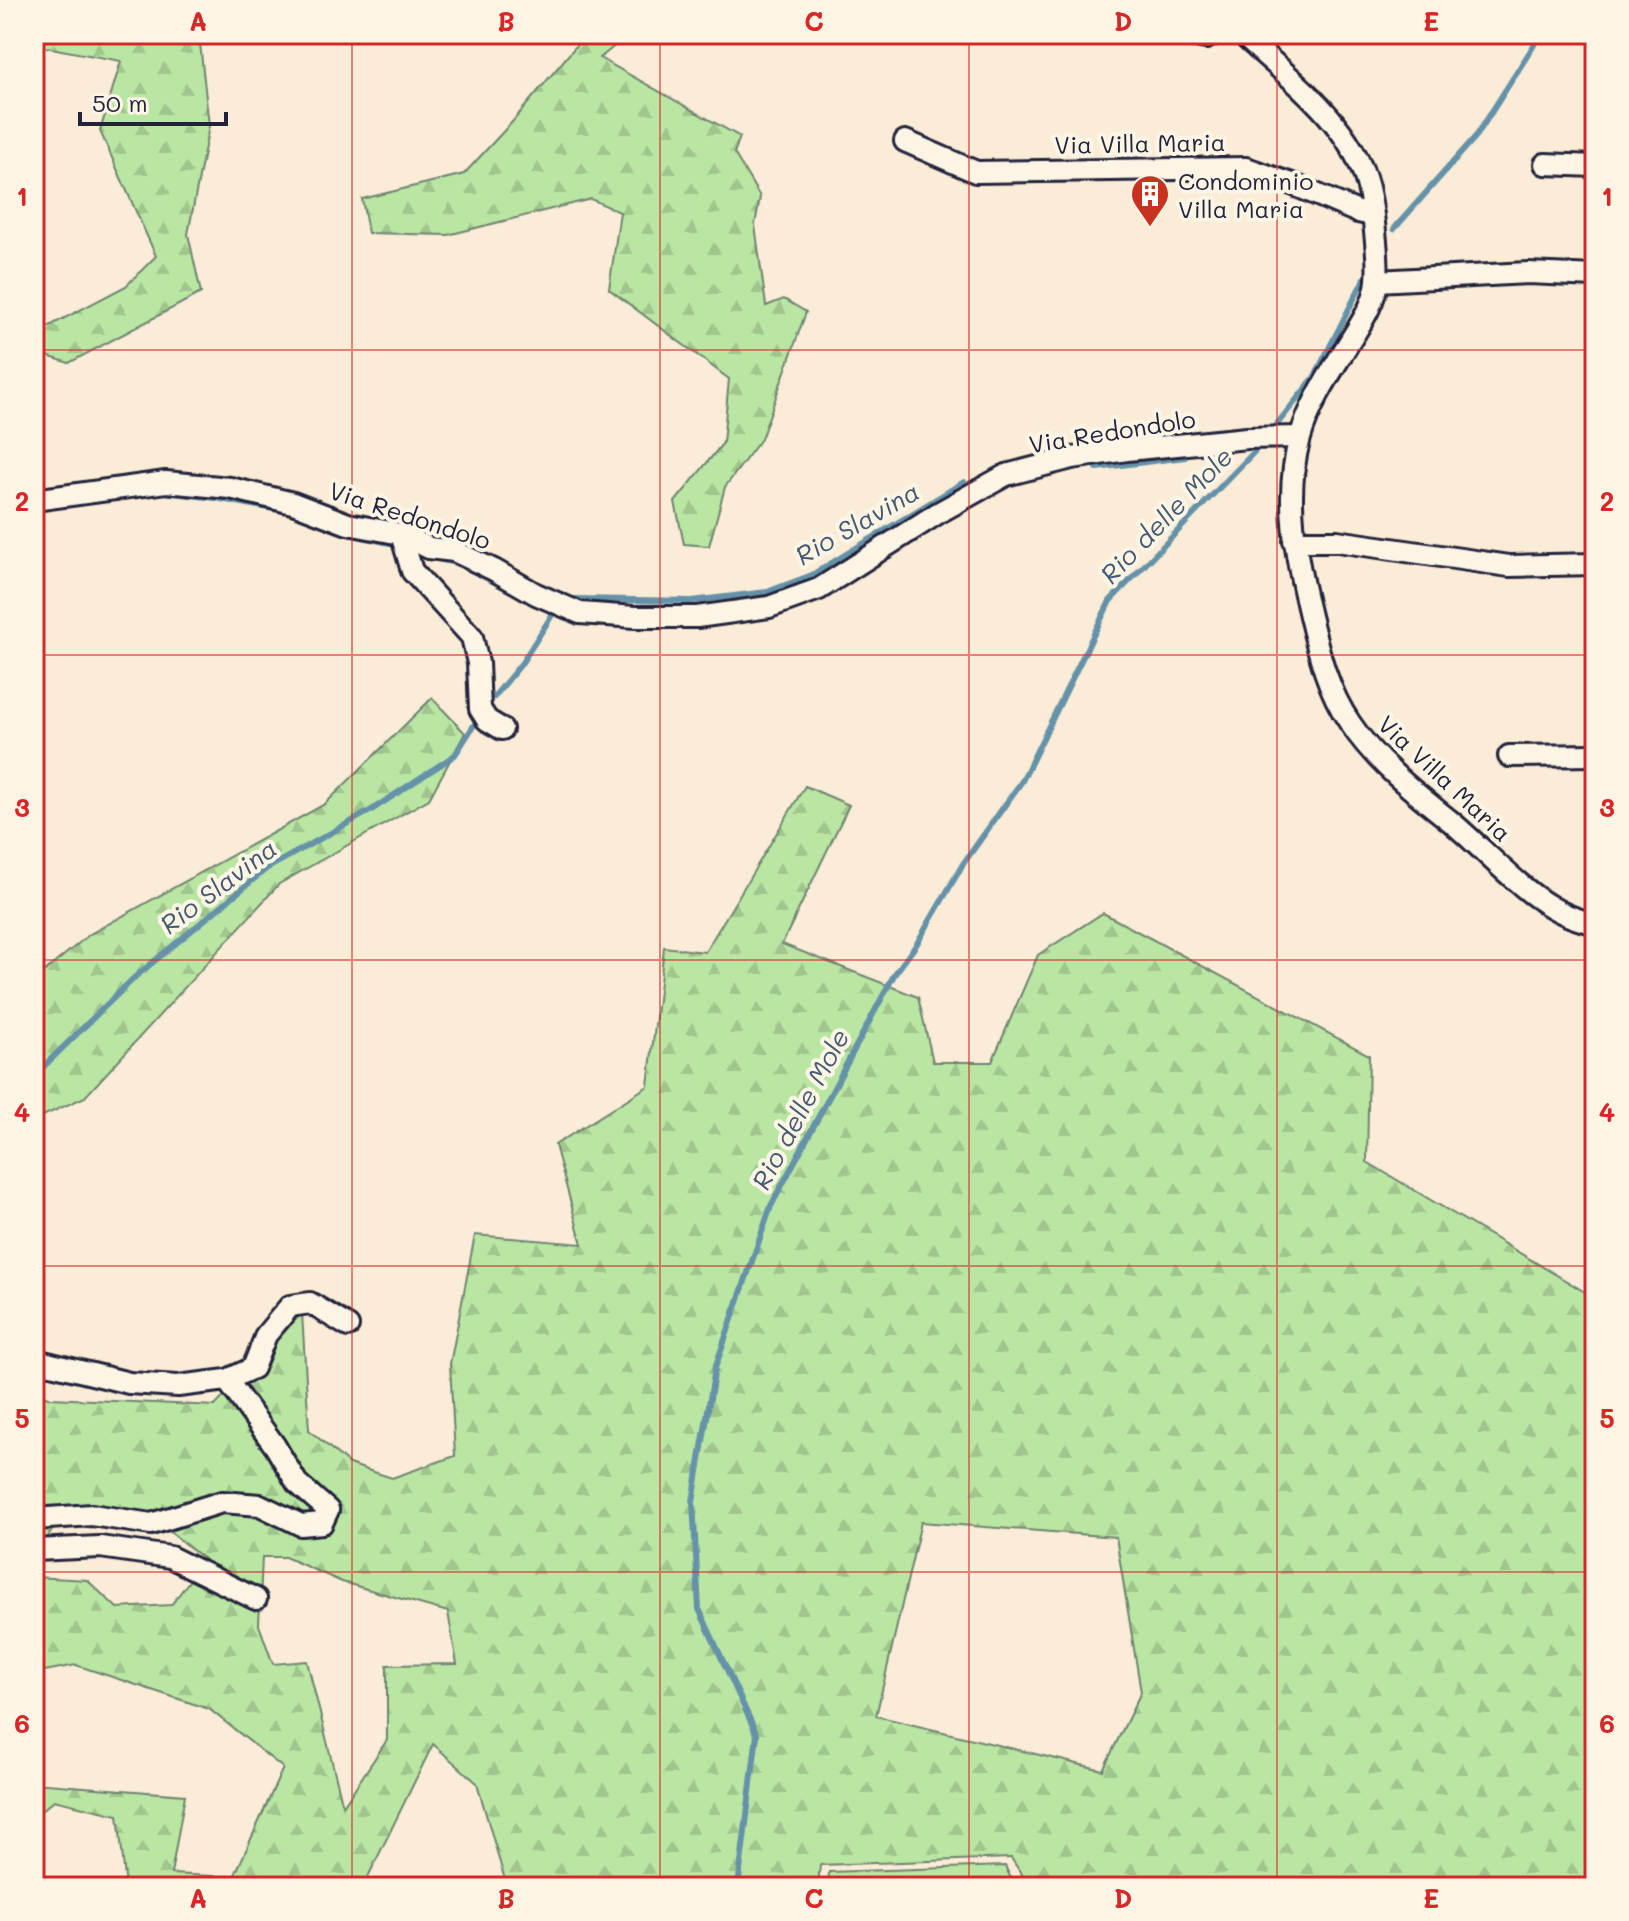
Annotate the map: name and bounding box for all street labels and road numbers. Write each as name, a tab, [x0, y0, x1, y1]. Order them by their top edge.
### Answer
street label: Via Villa Maria	[1054, 126, 1226, 160]
street label: Via Redondolo	[1027, 403, 1197, 459]
street label: Via Redondolo	[325, 474, 495, 556]
street label: Via Villa Maria	[1372, 708, 1518, 848]

